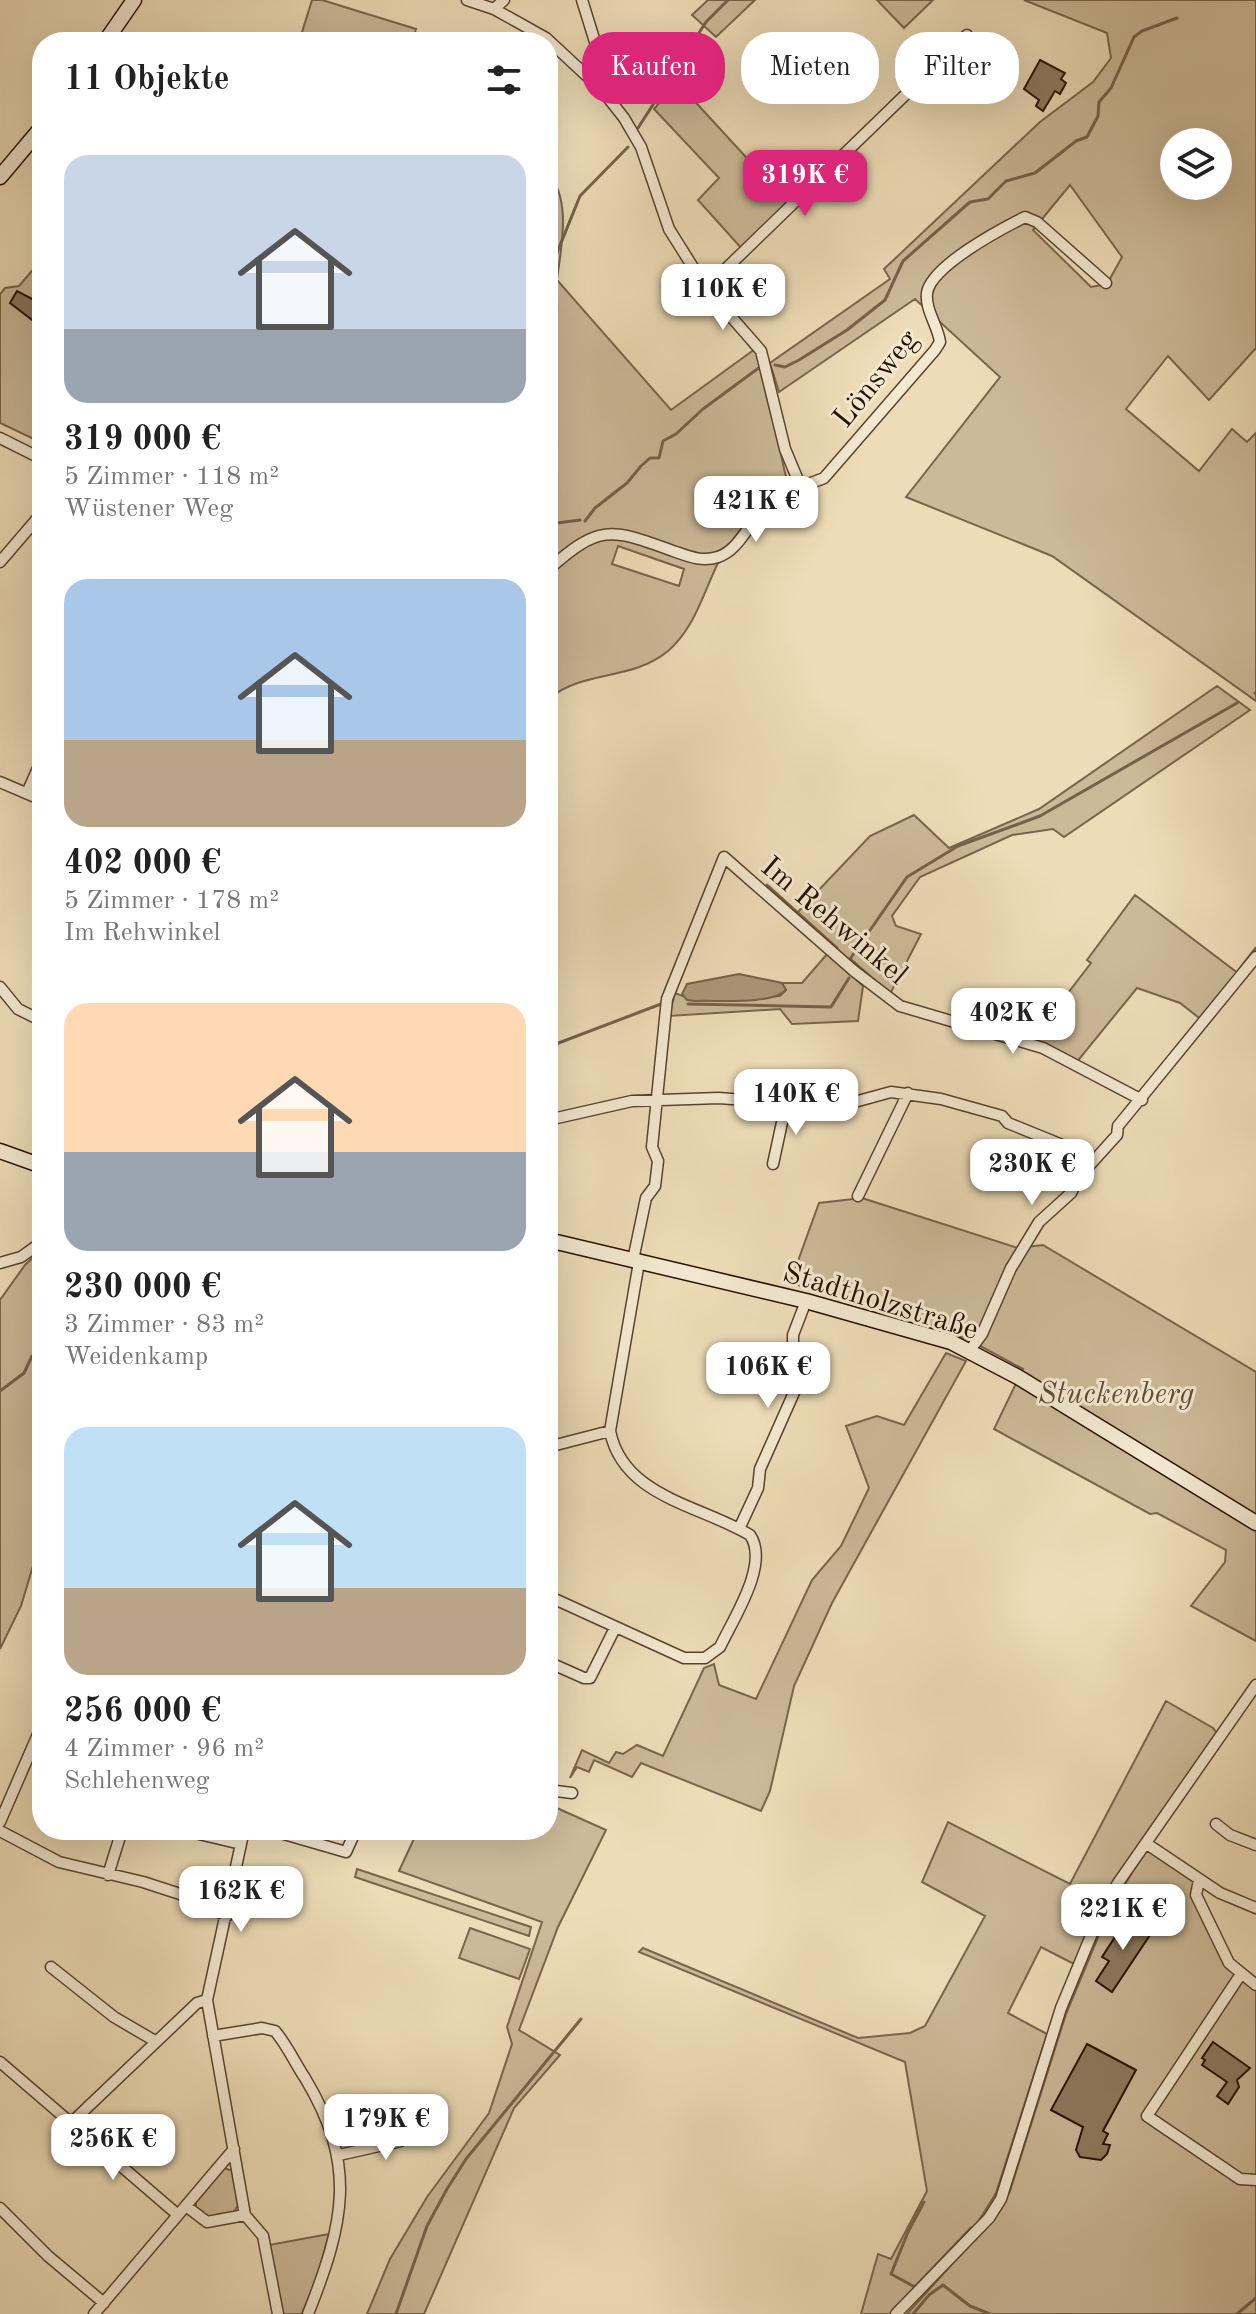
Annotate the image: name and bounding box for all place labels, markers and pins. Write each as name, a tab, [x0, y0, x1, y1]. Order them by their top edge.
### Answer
pin: 319K €	[740, 150, 870, 218]
pin: 110K €	[658, 264, 788, 332]
pin: 421K €	[691, 476, 821, 544]
pin: 402K €	[948, 988, 1078, 1056]
pin: 140K €	[731, 1069, 861, 1137]
pin: 230K €	[967, 1139, 1097, 1207]
pin: 106K €	[703, 1342, 833, 1410]
pin: 162K €	[176, 1866, 306, 1934]
pin: 221K €	[1058, 1884, 1188, 1952]
pin: 179K €	[321, 2094, 451, 2162]
pin: 256K €	[48, 2114, 178, 2182]

